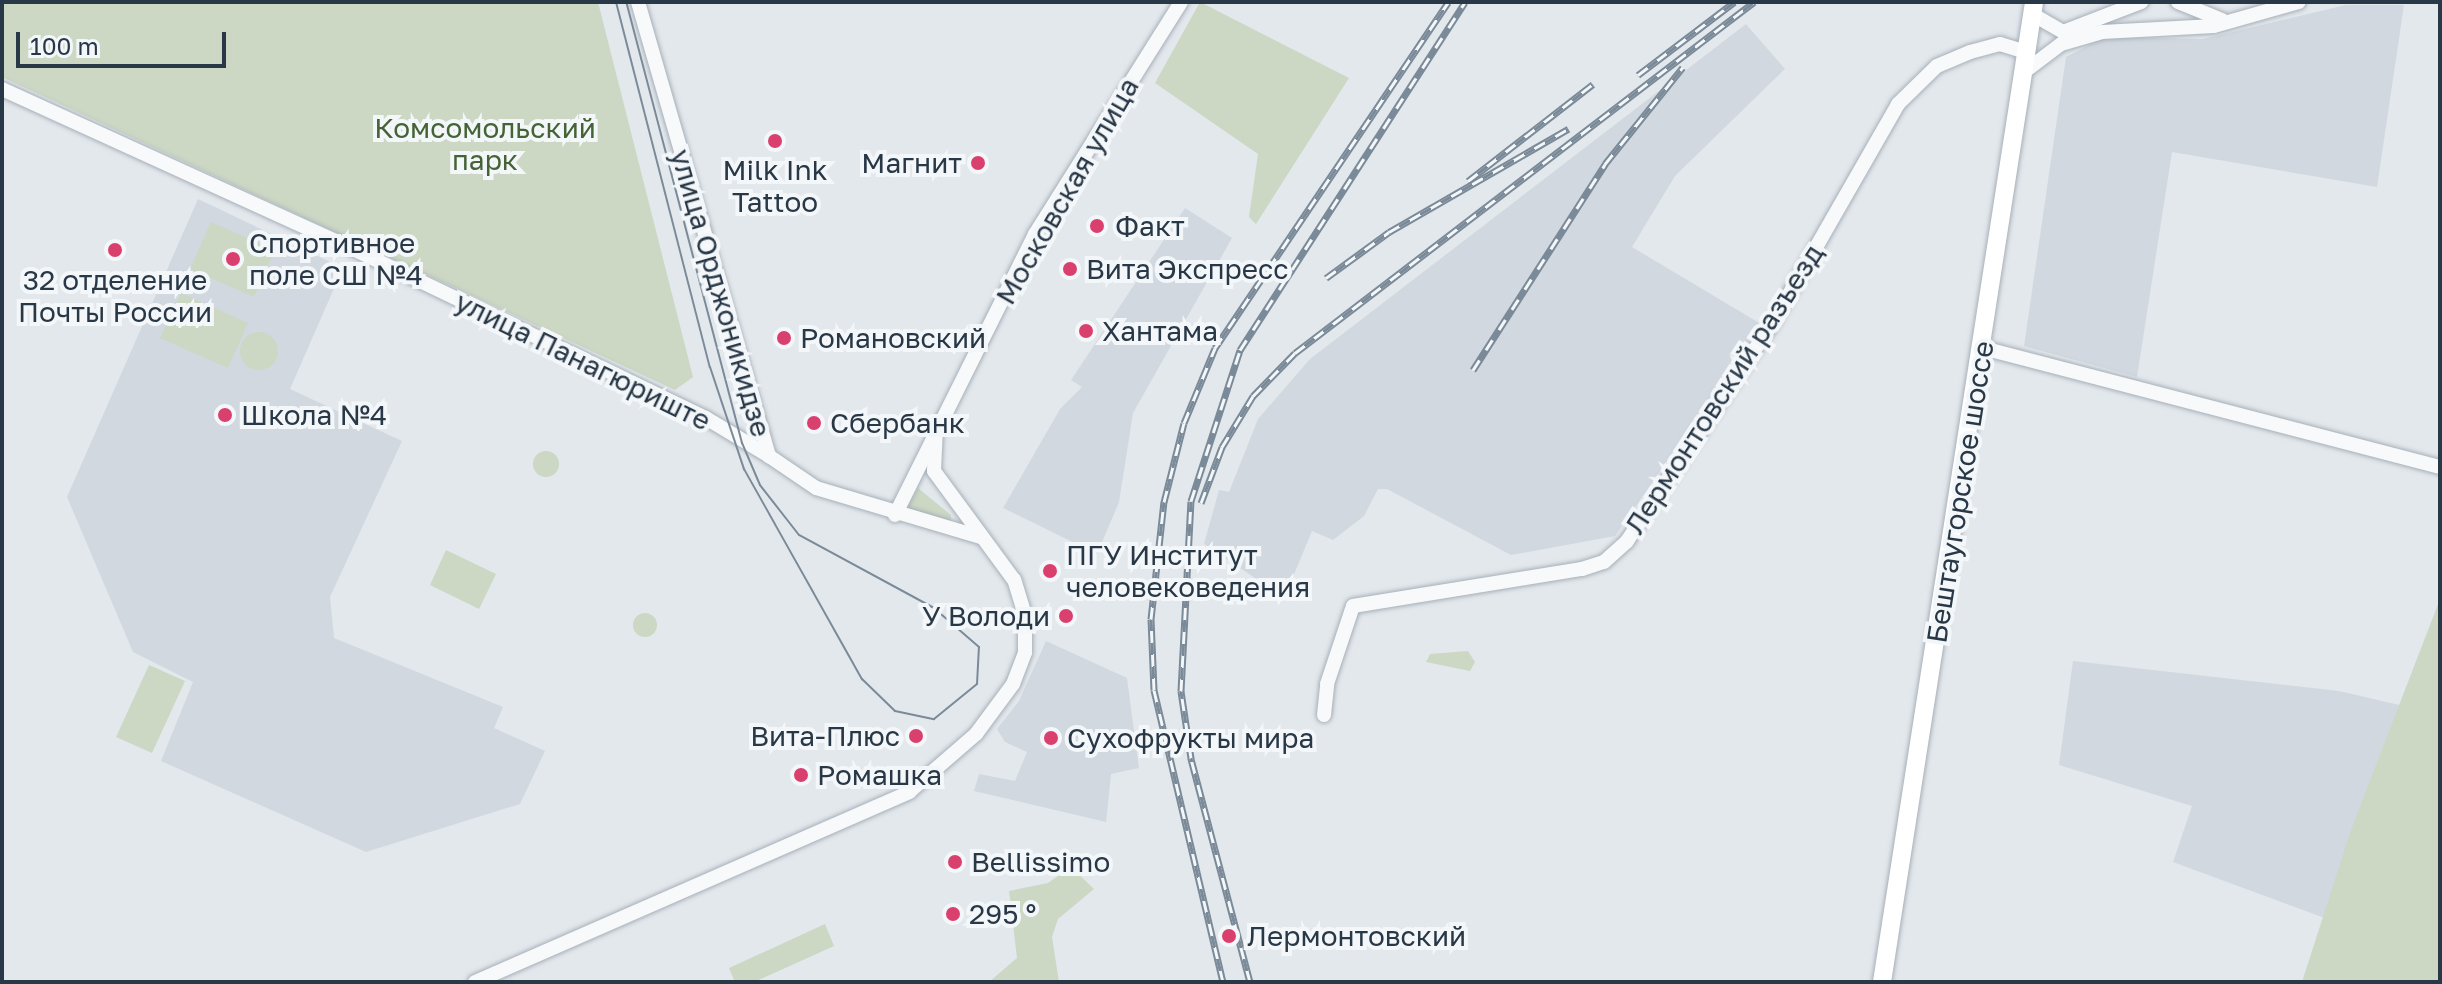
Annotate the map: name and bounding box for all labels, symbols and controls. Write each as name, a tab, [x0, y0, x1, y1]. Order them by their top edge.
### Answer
scale bar	[20, 16, 230, 66]
text: 100 m	[30, 31, 99, 60]
street label: Московская улица	[988, 72, 1146, 310]
park label: Комсомольский парк	[374, 111, 596, 177]
marker: Milk Ink Tattoo	[766, 132, 784, 150]
street label: улица Орджоникидзе	[664, 145, 778, 441]
place label: Магнит	[861, 146, 962, 180]
place label: Milk Ink Tattoo	[722, 153, 828, 219]
marker: Магнит	[969, 154, 987, 172]
place label: Факт	[1115, 209, 1185, 243]
marker: Факт	[1086, 215, 1108, 237]
place label: Спортивное поле СШ №4	[249, 226, 423, 292]
street label: Лермонтовский разъезд	[1618, 238, 1830, 540]
marker: 32 отделение Почты России	[106, 241, 124, 259]
marker: Спортивное поле СШ №4	[224, 250, 242, 268]
place label: Вита Экспресс	[1086, 252, 1288, 286]
marker: Вита Экспресс	[1061, 260, 1079, 278]
place label: 32 отделение Почты России	[18, 263, 212, 329]
street label: улица Панагюриште	[450, 285, 716, 437]
place label: Хантама	[1102, 314, 1218, 348]
place label: Романовский	[800, 321, 986, 355]
marker: Хантама	[1077, 322, 1095, 340]
marker: Романовский	[775, 329, 793, 347]
street label: Бештаугорское шоссе	[1920, 339, 2000, 645]
place label: Школа №4	[241, 398, 387, 432]
marker: Школа №4	[216, 406, 234, 424]
place label: Сбербанк	[830, 406, 965, 440]
marker: Сбербанк	[805, 414, 823, 432]
place label: ПГУ Институт человековедения	[1066, 538, 1310, 604]
marker: ПГУ Институт человековедения	[1041, 562, 1059, 580]
place label: У Володи	[922, 599, 1050, 633]
marker: У Володи	[1057, 607, 1075, 625]
place label: Вита-Плюс	[750, 719, 900, 753]
place label: Сухофрукты мира	[1067, 721, 1314, 755]
marker: Вита-Плюс	[907, 727, 925, 745]
marker: Сухофрукты мира	[1042, 729, 1060, 747]
place label: Ромашка	[817, 758, 942, 792]
marker: Ромашка	[792, 766, 810, 784]
place label: Bellissimo	[971, 845, 1110, 879]
marker: Bellissimo	[946, 853, 964, 871]
place label: 295 °	[969, 897, 1036, 931]
marker: 295 °	[944, 905, 962, 923]
place label: Лермонтовский	[1247, 919, 1466, 953]
marker: Лермонтовский	[1218, 925, 1240, 947]

